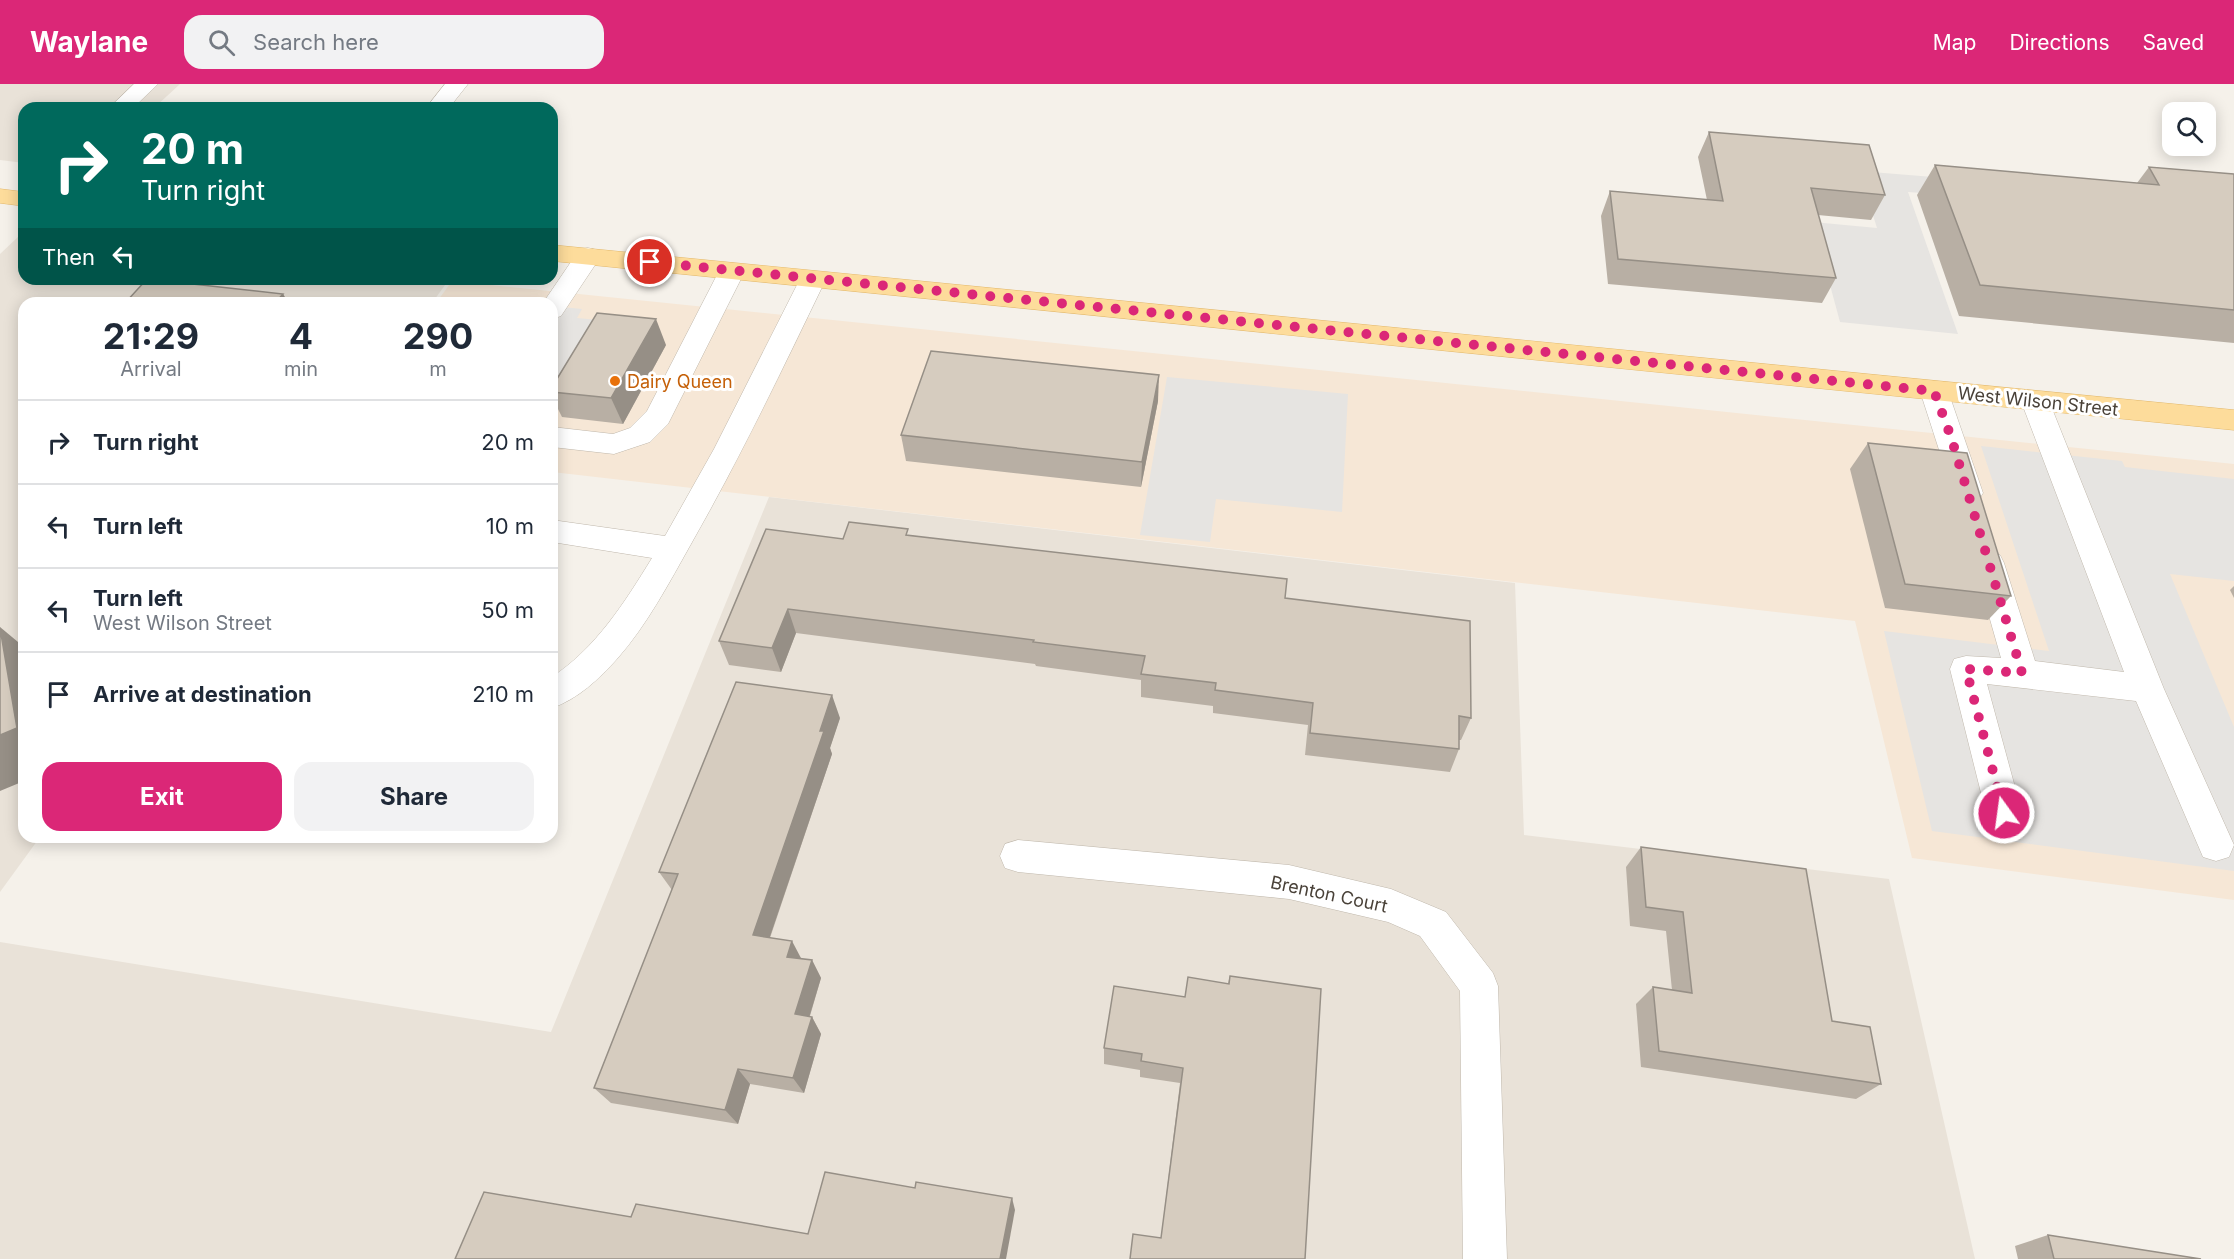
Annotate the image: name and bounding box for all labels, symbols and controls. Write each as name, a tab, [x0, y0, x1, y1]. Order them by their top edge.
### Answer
search box	[184, 15, 604, 69]
text: Waylane	[30, 25, 148, 59]
icon: search	[205, 26, 238, 59]
text: Search here	[253, 29, 379, 55]
text: Map	[1933, 30, 1976, 55]
text: Directions	[2009, 30, 2110, 55]
text: Saved	[2143, 30, 2204, 55]
map controls	[2162, 102, 2216, 156]
button: search	[2162, 102, 2216, 156]
text: 20 m	[141, 123, 244, 174]
icon: right	[42, 126, 120, 204]
text: Turn right	[141, 174, 265, 207]
pin	[624, 236, 675, 287]
icon: left	[107, 240, 140, 273]
text: Then	[42, 244, 95, 270]
icon: arrive	[633, 245, 666, 278]
text: 21:29	[103, 314, 199, 358]
text: 4	[289, 314, 313, 358]
text: 290	[403, 314, 473, 358]
text: Arrival	[120, 357, 182, 381]
text: min	[284, 357, 318, 381]
text: m	[429, 357, 447, 381]
place label: Dairy Queen	[627, 371, 733, 392]
marker: Dairy Queen	[608, 374, 622, 388]
street label: West Wilson Street	[1957, 382, 2119, 420]
icon: right	[42, 426, 75, 459]
text: Turn right	[93, 429, 199, 455]
text: 20 m	[481, 429, 534, 455]
icon: left	[42, 510, 75, 543]
text: Turn left	[93, 513, 183, 539]
text: 10 m	[486, 513, 534, 539]
text: Turn left	[93, 585, 183, 611]
icon: left	[42, 594, 75, 627]
text: 50 m	[481, 597, 534, 623]
text: West Wilson Street	[93, 611, 272, 635]
icon: arrive	[42, 678, 75, 711]
text: Arrive at destination	[93, 681, 312, 707]
text: 210 m	[472, 681, 534, 707]
button: Exit	[42, 762, 282, 831]
button: Share	[294, 762, 534, 831]
position arrow	[1972, 781, 2036, 845]
street label: Brenton Court	[1269, 871, 1390, 917]

